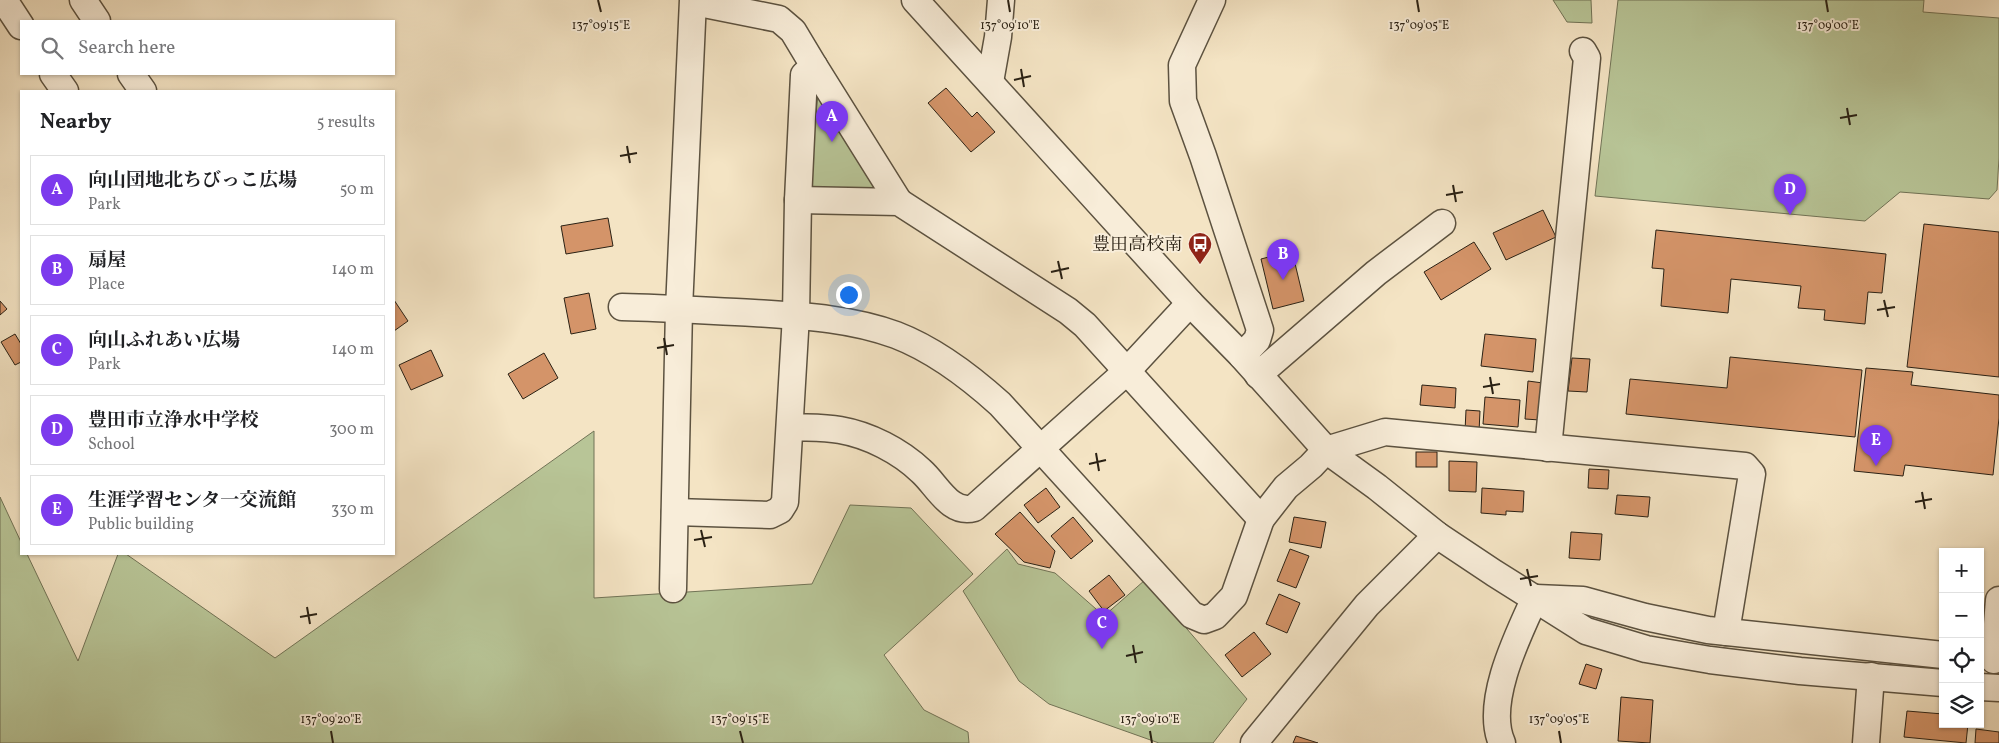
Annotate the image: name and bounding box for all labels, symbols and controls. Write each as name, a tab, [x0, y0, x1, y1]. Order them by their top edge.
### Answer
text: 137°09'15"E	[572, 18, 630, 34]
text: 137°09'10"E	[980, 18, 1040, 34]
text: 137°09'05"E	[1389, 18, 1449, 34]
text: 137°09'00"E	[1797, 18, 1859, 34]
search box	[20, 20, 395, 75]
icon: search	[38, 34, 66, 62]
text: Search here	[78, 35, 175, 61]
pin: A	[816, 101, 848, 142]
text: Nearby	[40, 108, 111, 137]
text: 5 results	[317, 112, 375, 134]
text: 向山団地北ちびっこ広場	[88, 168, 297, 194]
pin: D	[1774, 174, 1806, 215]
text: A	[51, 179, 63, 201]
text: 50 m	[340, 179, 374, 201]
text: Park	[88, 194, 121, 216]
bus stop icon: 豊田高校南	[1187, 231, 1213, 265]
place label: 豊田高校南	[1092, 233, 1182, 258]
pin: B	[1267, 239, 1299, 280]
text: 扇屋	[88, 248, 126, 274]
text: B	[52, 259, 62, 281]
text: 140 m	[332, 259, 374, 281]
text: Place	[88, 274, 125, 296]
your location	[836, 282, 862, 308]
text: 向山ふれあい広場	[88, 328, 240, 354]
text: C	[52, 339, 62, 361]
text: 140 m	[332, 339, 374, 361]
text: Park	[88, 354, 121, 376]
text: 豊田市立浄水中学校	[88, 408, 259, 434]
text: D	[51, 419, 63, 441]
text: 300 m	[329, 419, 374, 441]
pin: E	[1860, 425, 1892, 466]
text: School	[88, 434, 135, 456]
text: 生涯学習センタ一交流館	[88, 488, 296, 514]
text: E	[52, 499, 62, 521]
text: 330 m	[331, 499, 374, 521]
text: Public building	[88, 514, 194, 536]
map controls	[1939, 548, 1984, 728]
button: +	[1939, 548, 1984, 593]
button: −	[1939, 593, 1984, 638]
pin: C	[1086, 608, 1118, 649]
button: locate	[1939, 638, 1984, 683]
button: layers	[1939, 683, 1984, 728]
text: 137°09'20"E	[300, 712, 362, 728]
text: 137°09'15"E	[711, 712, 769, 728]
text: 137°09'10"E	[1120, 712, 1180, 728]
text: 137°09'05"E	[1529, 712, 1589, 728]

